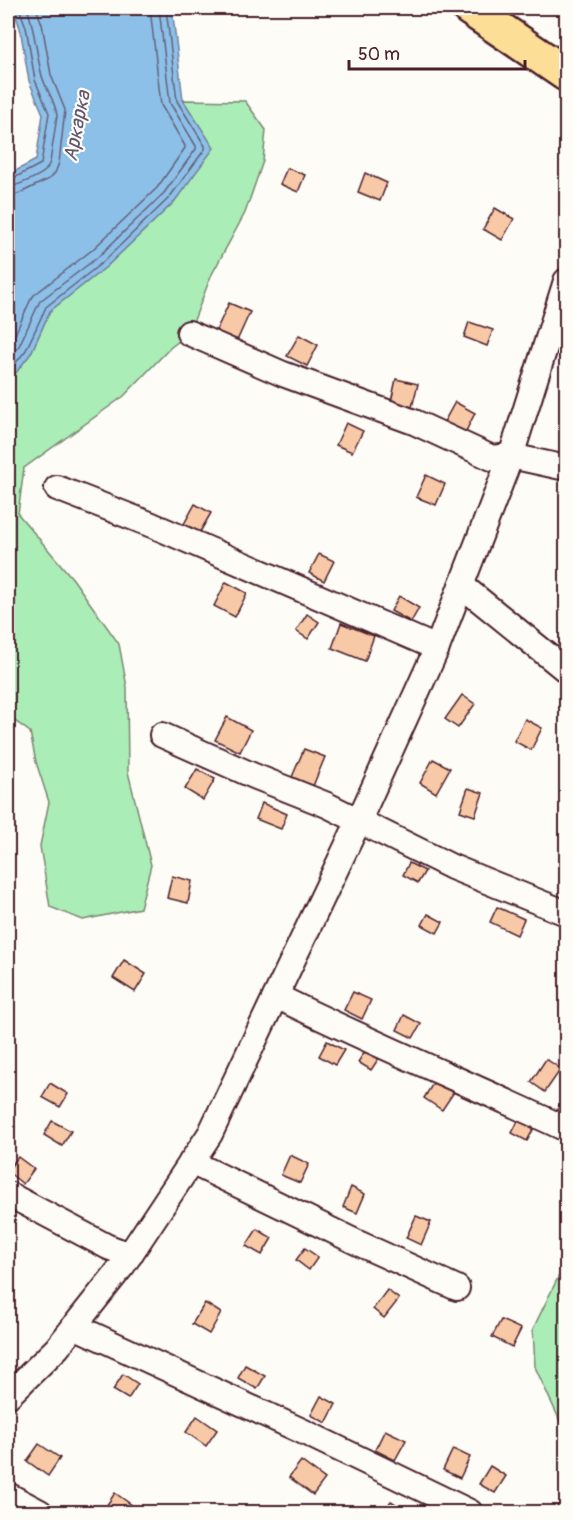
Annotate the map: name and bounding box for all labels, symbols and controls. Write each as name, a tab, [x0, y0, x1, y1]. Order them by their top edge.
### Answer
scale bar	[349, 33, 524, 71]
text: 50 m	[358, 43, 400, 66]
water label: Аркарка	[58, 87, 96, 163]

